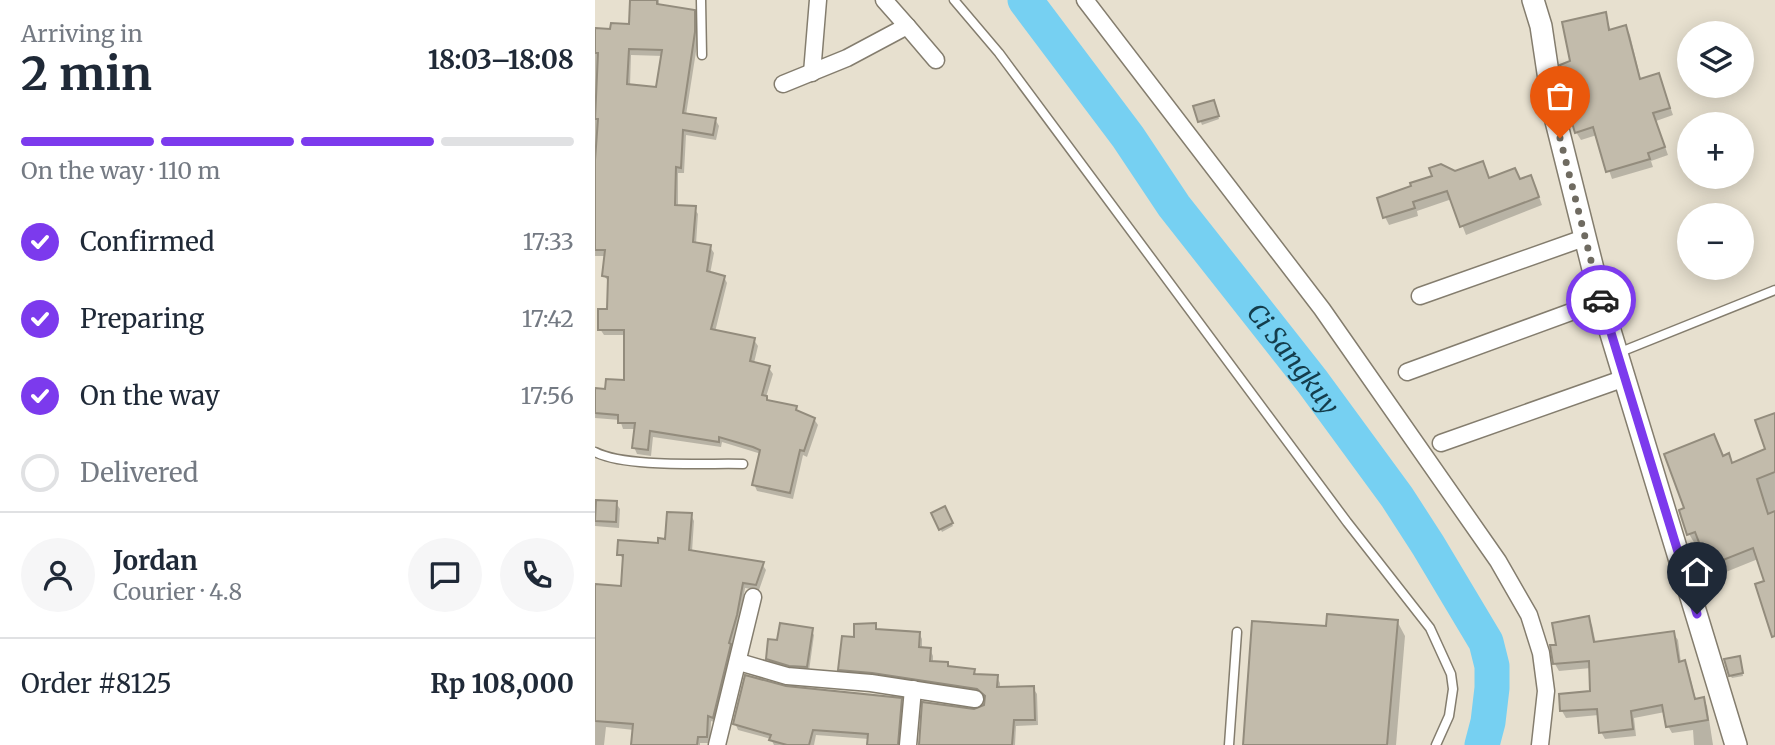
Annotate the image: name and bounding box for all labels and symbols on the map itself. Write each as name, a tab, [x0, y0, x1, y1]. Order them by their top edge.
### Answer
pin	[1530, 66, 1590, 138]
courier	[1566, 265, 1636, 335]
water label: Ci Sangkuy	[1240, 296, 1347, 420]
pin	[1667, 542, 1727, 614]

